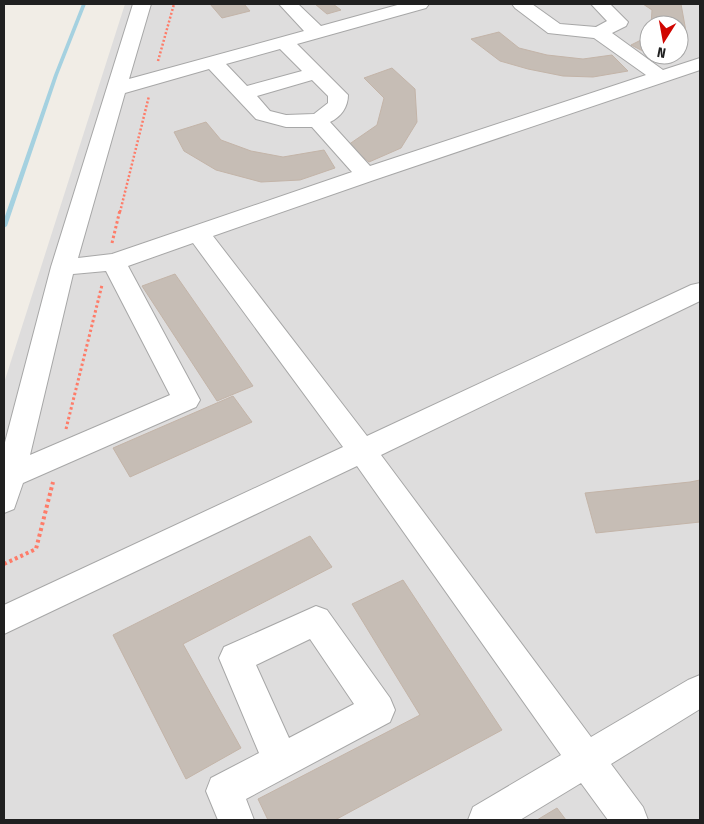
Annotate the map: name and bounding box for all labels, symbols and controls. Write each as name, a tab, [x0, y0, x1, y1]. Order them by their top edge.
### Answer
north arrow	[639, 15, 689, 65]
text: N	[656, 43, 667, 61]

